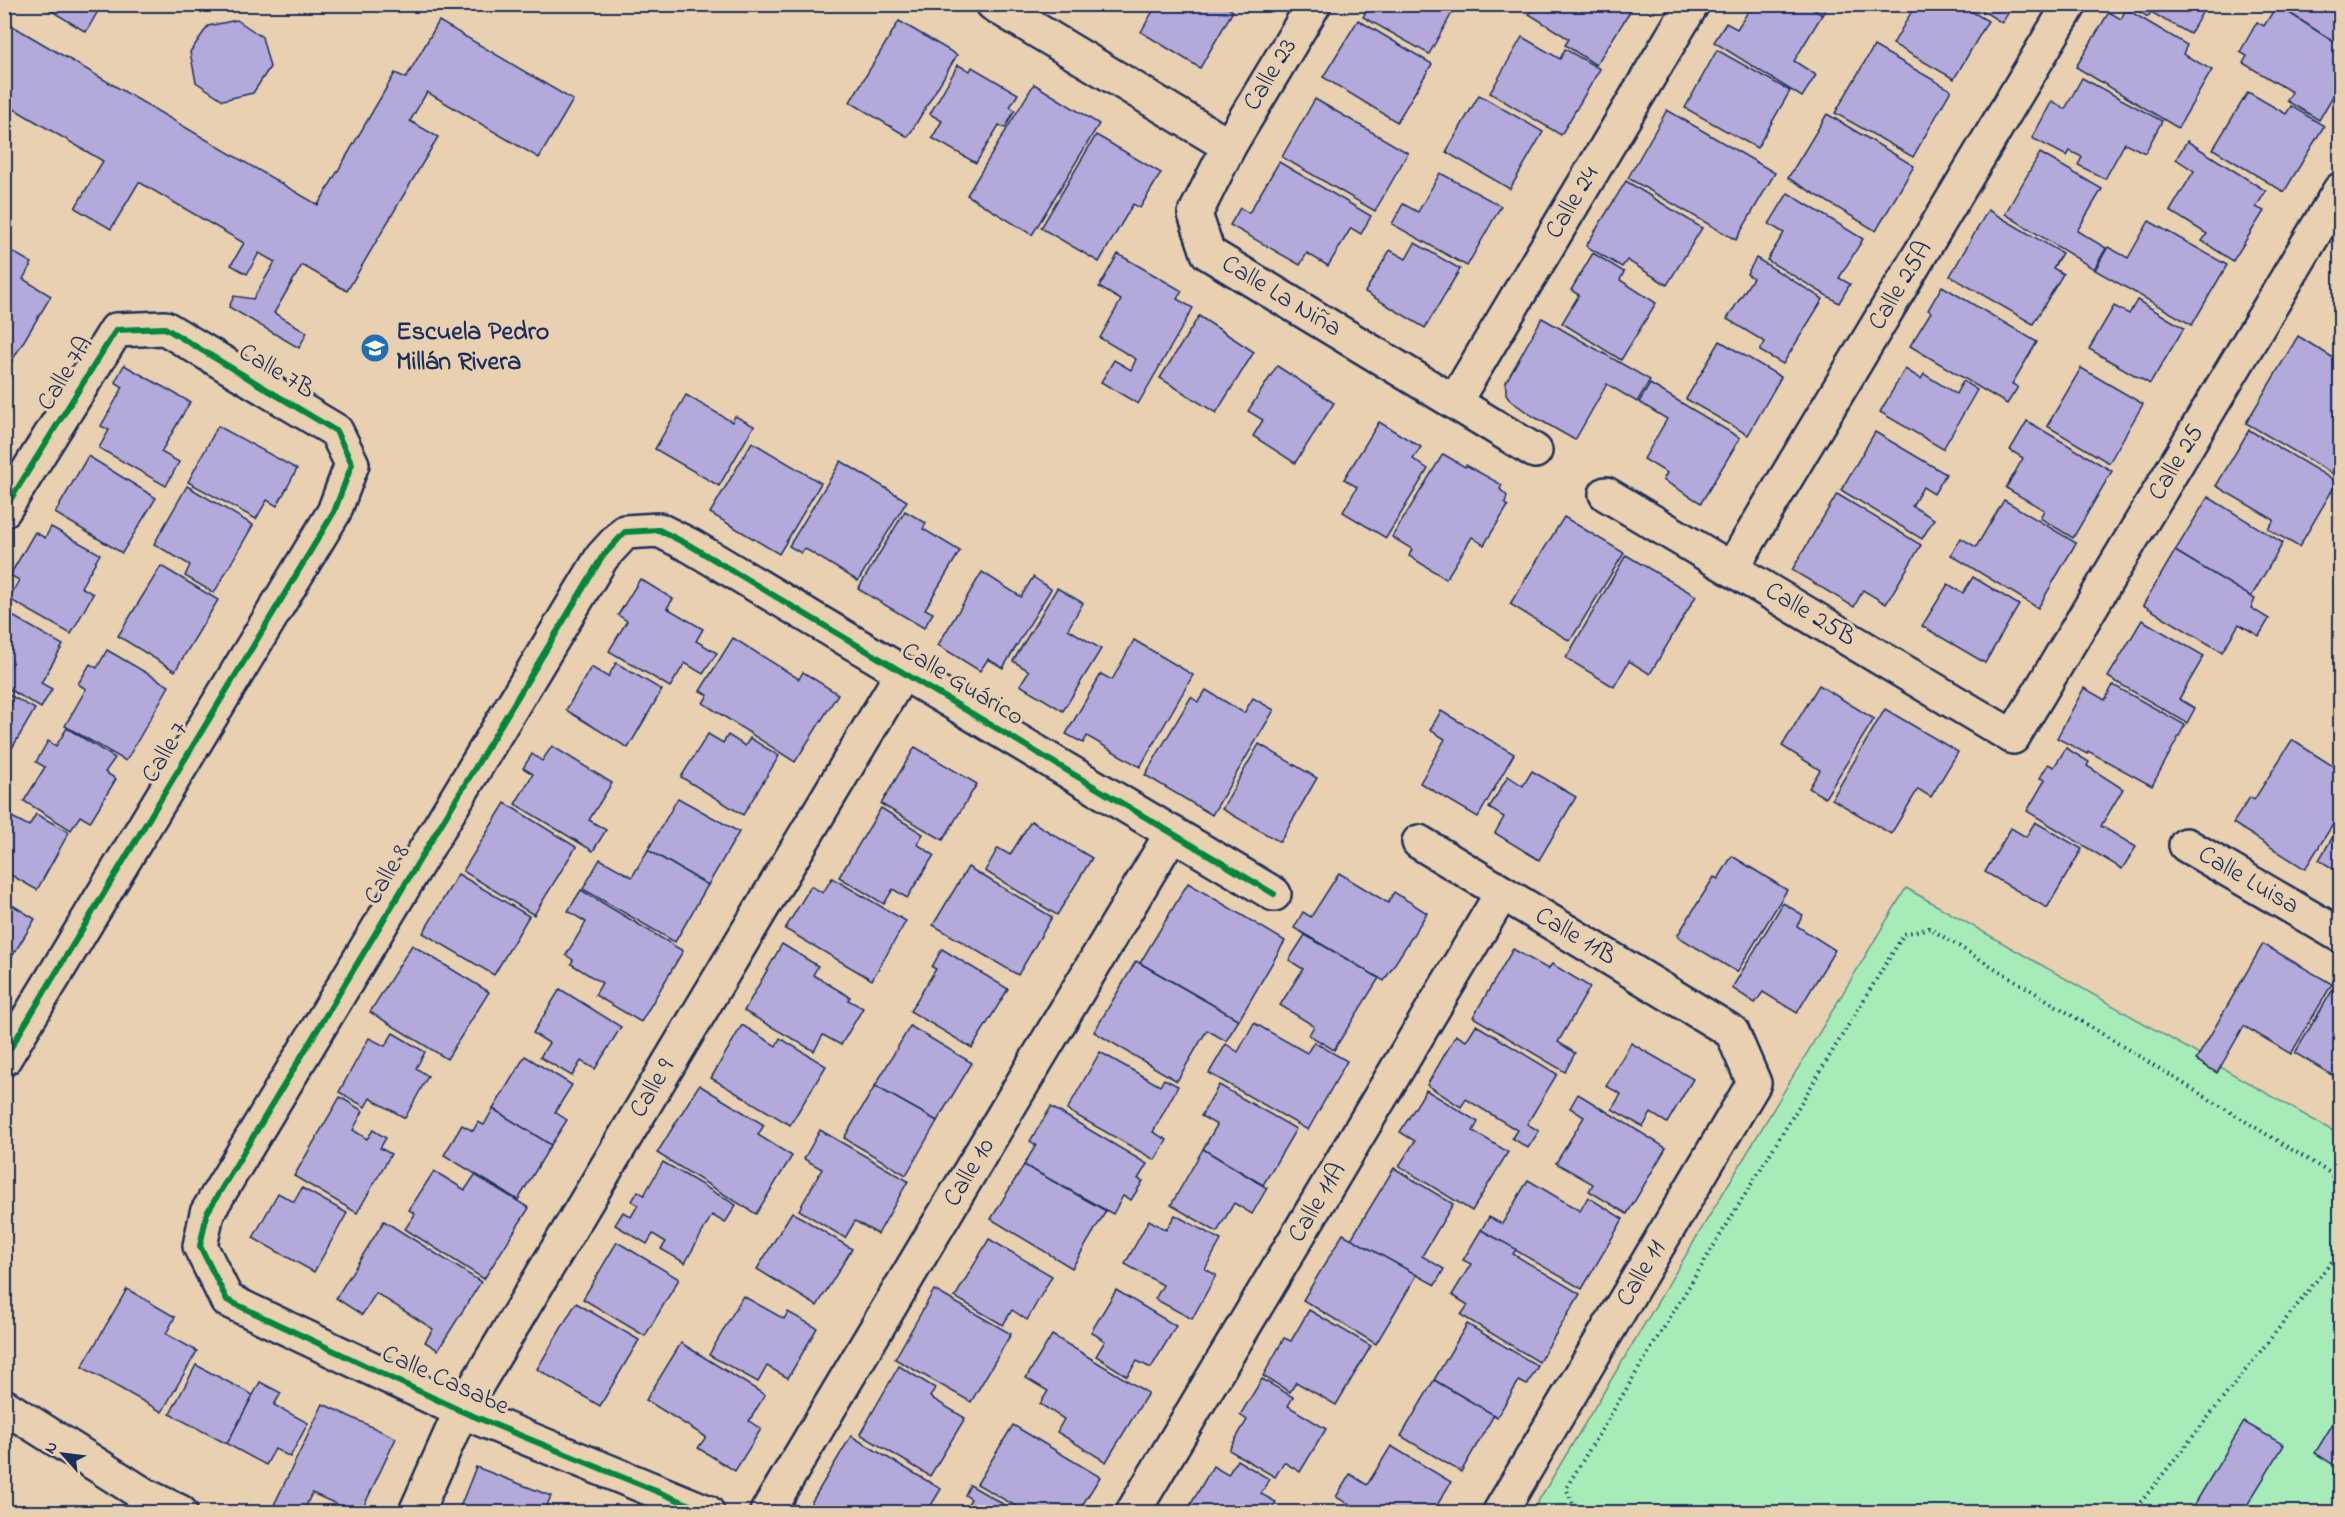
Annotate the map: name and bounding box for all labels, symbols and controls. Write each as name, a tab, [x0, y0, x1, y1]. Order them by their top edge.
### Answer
street label: Calle 23	[1234, 31, 1308, 119]
street label: Calle 24	[1536, 159, 1610, 247]
street label: Calle 25A	[1859, 234, 1943, 338]
street label: Calle La Niña	[1214, 246, 1348, 348]
place label: Escuela Pedro Millán Rivera	[396, 314, 549, 382]
street label: Calle 7A	[28, 329, 104, 419]
school or university icon: Escuela Pedro Millán Rivera	[359, 332, 391, 364]
street label: Calle 7B	[230, 334, 322, 410]
street label: Calle 25	[2139, 418, 2215, 508]
street label: Calle 25B	[1757, 573, 1863, 657]
street label: Calle Guárico	[893, 633, 1031, 737]
street label: Calle 7	[133, 715, 199, 791]
street label: Calle 8	[355, 837, 421, 913]
street label: Calle Luisa	[2190, 837, 2306, 925]
street label: Calle 11B	[1527, 898, 1623, 976]
street label: Calle 9	[620, 1052, 686, 1126]
street label: Calle 10	[934, 1131, 1006, 1215]
street label: Calle 11A	[1279, 1156, 1357, 1250]
street label: Calle 11	[1607, 1233, 1677, 1315]
street label: Calle Casabe	[375, 1336, 515, 1426]
north arrow	[33, 1424, 93, 1484]
text: N	[38, 1437, 65, 1458]

